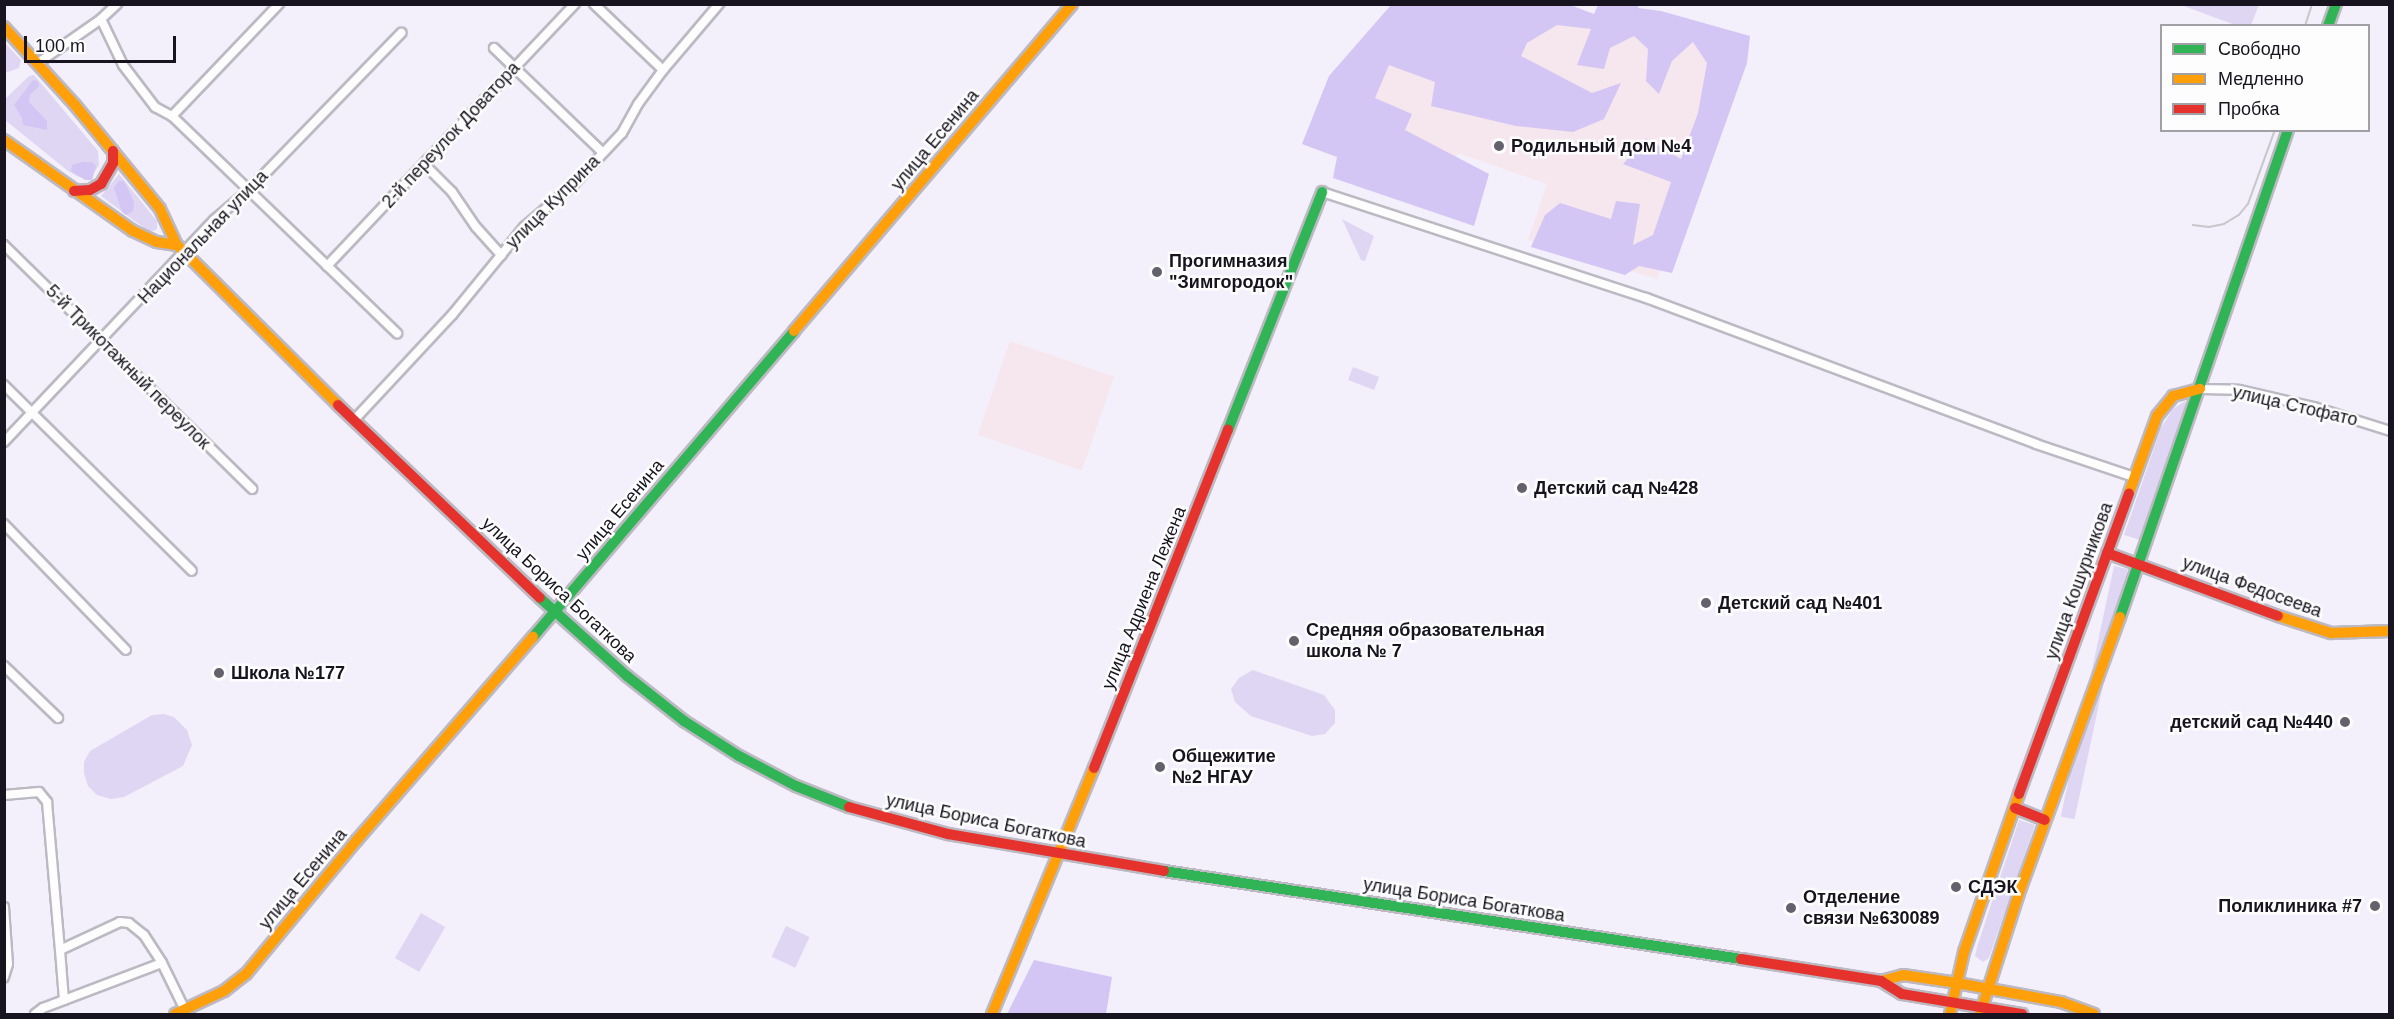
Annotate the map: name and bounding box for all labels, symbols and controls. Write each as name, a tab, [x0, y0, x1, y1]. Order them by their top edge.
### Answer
scale bar	[27, 24, 178, 62]
legend	[2160, 24, 2370, 132]
text: 100 m	[35, 36, 85, 56]
text: Свободно	[2218, 39, 2301, 59]
street label: 2-й переулок Доватора	[378, 57, 524, 213]
text: Медленно	[2218, 69, 2304, 89]
street label: улица Есенина	[886, 85, 984, 195]
text: Пробка	[2218, 99, 2280, 119]
place label: Родильный дом №4	[1511, 135, 1691, 157]
marker: Родильный дом №4	[1492, 139, 1506, 153]
street label: улица Куприна	[502, 151, 604, 253]
street label: Национальная улица	[134, 166, 272, 308]
place label: Прогимназия "Зимгородок"	[1169, 251, 1293, 294]
marker: Прогимназия "Зимгородок"	[1150, 265, 1164, 279]
street label: 5-й Трикотажный переулок	[41, 280, 215, 454]
street label: улица Стофато	[2230, 381, 2360, 431]
street label: улица Есенина	[571, 455, 669, 565]
place label: Детский сад №428	[1534, 477, 1698, 499]
marker: Детский сад №428	[1515, 481, 1529, 495]
street label: улица Кошурникова	[2041, 499, 2117, 663]
street label: улица Адриена Лежена	[1097, 503, 1191, 693]
street label: улица Бориса Богаткова	[477, 513, 641, 667]
street label: улица Федосеева	[2179, 552, 2325, 622]
place label: Детский сад №401	[1718, 592, 1882, 614]
marker: Детский сад №401	[1699, 596, 1713, 610]
place label: Средняя образовательная школа № 7	[1306, 620, 1545, 662]
marker: Средняя образовательная школа № 7	[1287, 634, 1301, 648]
place label: Школа №177	[231, 662, 345, 684]
marker: Школа №177	[212, 666, 226, 680]
place label: детский сад №440	[2170, 711, 2333, 733]
marker: детский сад №440	[2338, 715, 2352, 729]
place label: Общежитие №2 НГАУ	[1172, 746, 1276, 789]
marker: Общежитие №2 НГАУ	[1153, 760, 1167, 774]
street label: улица Бориса Богаткова	[884, 789, 1088, 853]
street label: улица Есенина	[254, 824, 352, 934]
street label: улица Бориса Богаткова	[1362, 873, 1566, 927]
place label: СДЭК	[1968, 876, 2017, 898]
marker: СДЭК	[1949, 880, 1963, 894]
place label: Отделение связи №630089	[1803, 887, 1939, 930]
place label: Поликлиника #7	[2218, 895, 2362, 917]
marker: Поликлиника #7	[2366, 897, 2384, 915]
marker: Отделение связи №630089	[1784, 901, 1798, 915]

